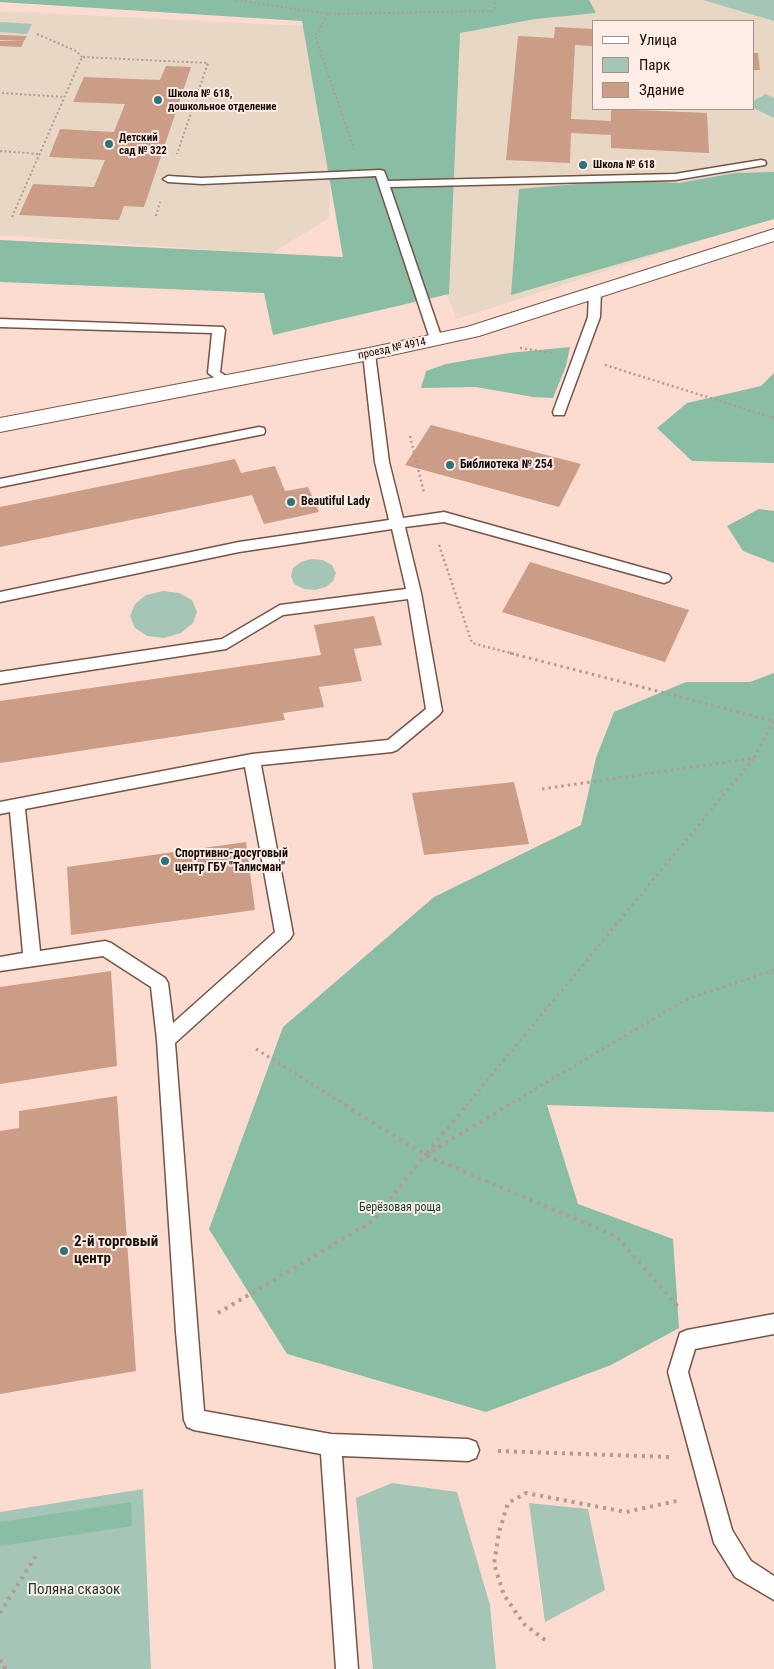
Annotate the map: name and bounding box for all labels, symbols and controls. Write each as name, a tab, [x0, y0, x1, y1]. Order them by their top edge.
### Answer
legend	[592, 20, 754, 110]
text: Улица	[639, 31, 677, 49]
text: Парк	[639, 56, 670, 74]
text: Здание	[639, 81, 684, 99]
place label: Школа № 618, дошкольное отделение	[168, 87, 276, 113]
marker: Школа № 618, дошкольное отделение	[152, 94, 164, 106]
place label: Детский сад № 322	[119, 131, 167, 157]
marker: Детский сад № 322	[103, 138, 115, 150]
place label: Школа № 618	[593, 158, 655, 172]
marker: Школа № 618	[577, 159, 589, 171]
street label: проезд № 4914	[357, 335, 427, 363]
place label: Библиотека № 254	[460, 458, 553, 472]
marker: Библиотека № 254	[444, 459, 456, 471]
place label: Beautiful Lady	[301, 495, 370, 509]
marker: Beautiful Lady	[285, 496, 297, 508]
place label: Спортивно-досуговый центр ГБУ "Талисман"	[175, 847, 288, 875]
marker: Спортивно-досуговый центр ГБУ "Талисман"	[159, 855, 171, 867]
park label: Берёзовая роща	[359, 1201, 441, 1215]
place label: 2-й торговый центр	[74, 1233, 158, 1268]
marker: 2-й торговый центр	[58, 1245, 70, 1257]
park label: Поляна сказок	[28, 1581, 120, 1599]

